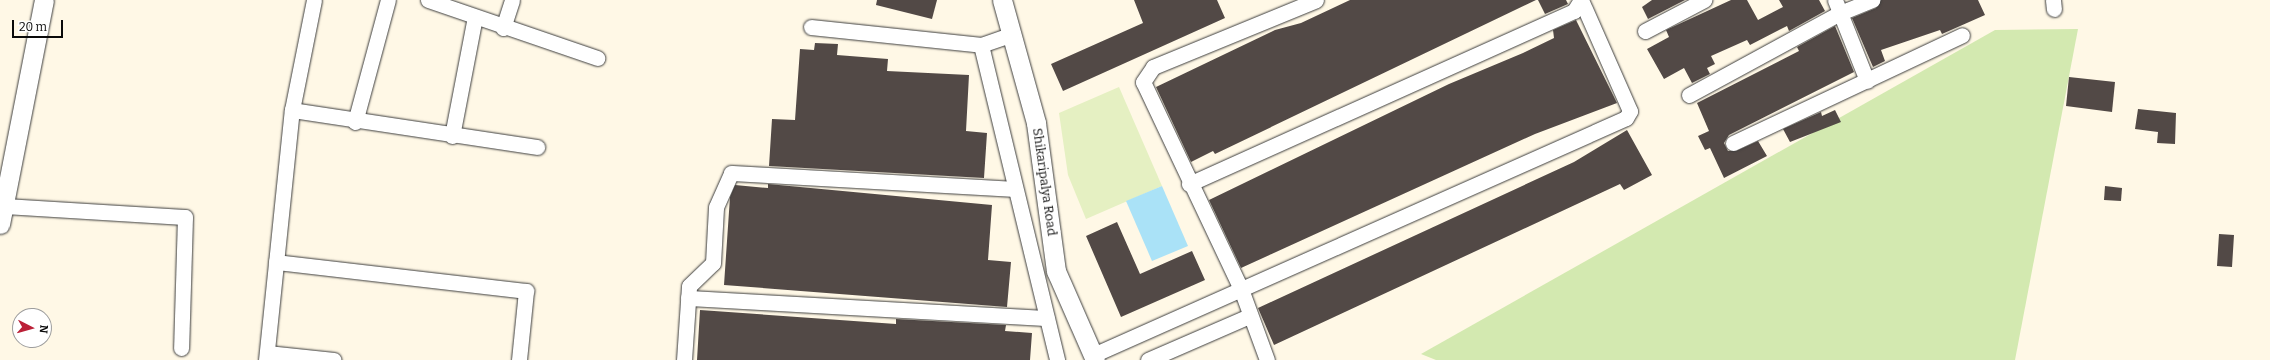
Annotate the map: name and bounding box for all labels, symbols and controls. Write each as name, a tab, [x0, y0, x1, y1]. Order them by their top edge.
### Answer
scale bar	[14, 12, 65, 38]
text: 20 m	[19, 20, 47, 34]
street label: Shikaripalya Road	[1029, 127, 1059, 237]
north arrow	[12, 308, 52, 348]
text: N	[37, 324, 50, 334]

